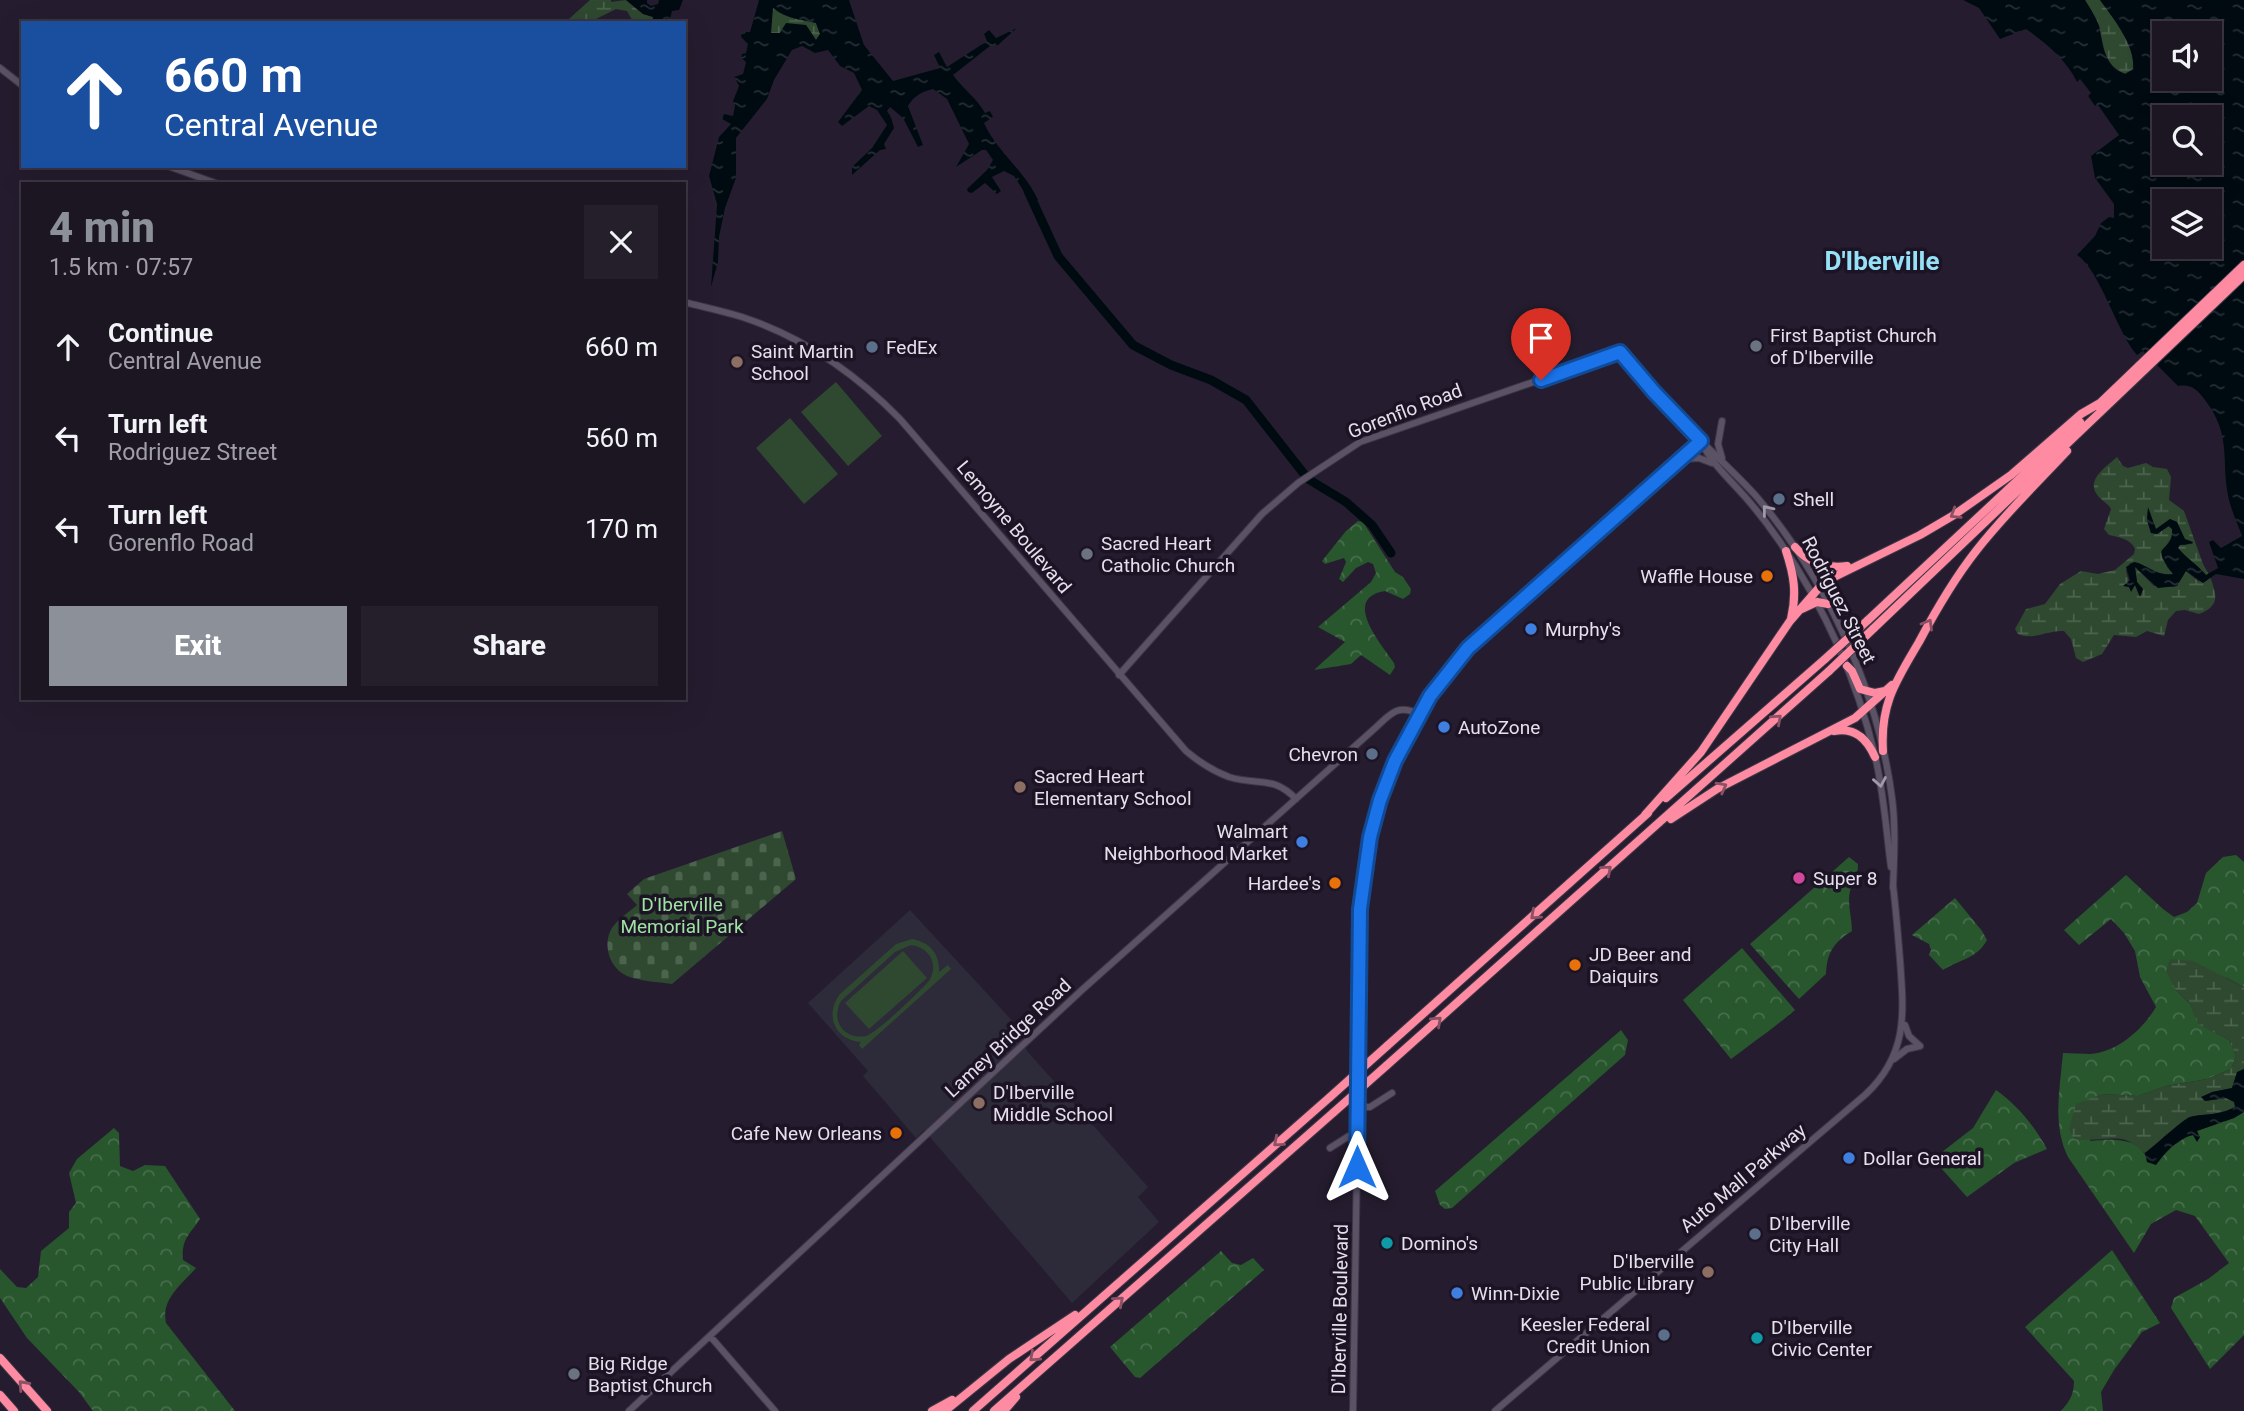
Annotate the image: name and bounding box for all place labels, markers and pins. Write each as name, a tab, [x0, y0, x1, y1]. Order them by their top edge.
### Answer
pin	[1511, 308, 1571, 380]
place label: First Baptist Church of D'Iberville	[1770, 324, 1937, 369]
place label: FedEx	[886, 336, 938, 359]
marker: First Baptist Church of D'Iberville	[1748, 338, 1764, 354]
marker: FedEx	[864, 339, 880, 355]
place label: Saint Martin School	[751, 340, 854, 385]
marker: Saint Martin School	[729, 354, 745, 370]
place label: Shell	[1793, 488, 1834, 511]
marker: Shell	[1771, 491, 1787, 507]
place label: Sacred Heart Catholic Church	[1101, 532, 1235, 577]
marker: Sacred Heart Catholic Church	[1079, 546, 1095, 562]
place label: Waffle House	[1640, 565, 1753, 588]
marker: Waffle House	[1759, 568, 1775, 584]
place label: Murphy's	[1545, 618, 1621, 641]
marker: Murphy's	[1523, 621, 1539, 637]
place label: AutoZone	[1458, 716, 1540, 739]
marker: AutoZone	[1436, 719, 1452, 735]
place label: Chevron	[1288, 743, 1358, 766]
marker: Chevron	[1364, 746, 1380, 762]
place label: Sacred Heart Elementary School	[1034, 765, 1192, 810]
marker: Sacred Heart Elementary School	[1012, 779, 1028, 795]
place label: Walmart Neighborhood Market	[1104, 820, 1288, 865]
marker: Walmart Neighborhood Market	[1294, 834, 1310, 850]
place label: Super 8	[1813, 867, 1877, 890]
marker: Super 8	[1791, 870, 1807, 886]
place label: Hardee's	[1248, 872, 1321, 895]
marker: Hardee's	[1327, 875, 1343, 891]
place label: JD Beer and Daiquirs	[1589, 943, 1691, 988]
marker: JD Beer and Daiquirs	[1567, 957, 1583, 973]
place label: D'Iberville Middle School	[993, 1081, 1113, 1126]
marker: D'Iberville Middle School	[971, 1095, 987, 1111]
place label: Cafe New Orleans	[731, 1122, 882, 1145]
marker: Cafe New Orleans	[888, 1125, 904, 1141]
place label: Dollar General	[1863, 1147, 1982, 1170]
marker: Dollar General	[1841, 1150, 1857, 1166]
place label: D'Iberville City Hall	[1769, 1212, 1850, 1257]
marker: D'Iberville City Hall	[1747, 1226, 1763, 1242]
place label: Domino's	[1401, 1232, 1478, 1255]
marker: Domino's	[1379, 1235, 1395, 1251]
place label: D'Iberville Public Library	[1579, 1250, 1694, 1295]
marker: D'Iberville Public Library	[1700, 1264, 1716, 1280]
place label: Winn-Dixie	[1471, 1282, 1560, 1305]
marker: Winn-Dixie	[1449, 1285, 1465, 1301]
place label: Keesler Federal Credit Union	[1520, 1313, 1650, 1358]
place label: D'Iberville Civic Center	[1771, 1316, 1873, 1361]
marker: Keesler Federal Credit Union	[1656, 1327, 1672, 1343]
marker: D'Iberville Civic Center	[1749, 1330, 1765, 1346]
place label: Big Ridge Baptist Church	[588, 1352, 712, 1397]
marker: Big Ridge Baptist Church	[566, 1366, 582, 1382]

